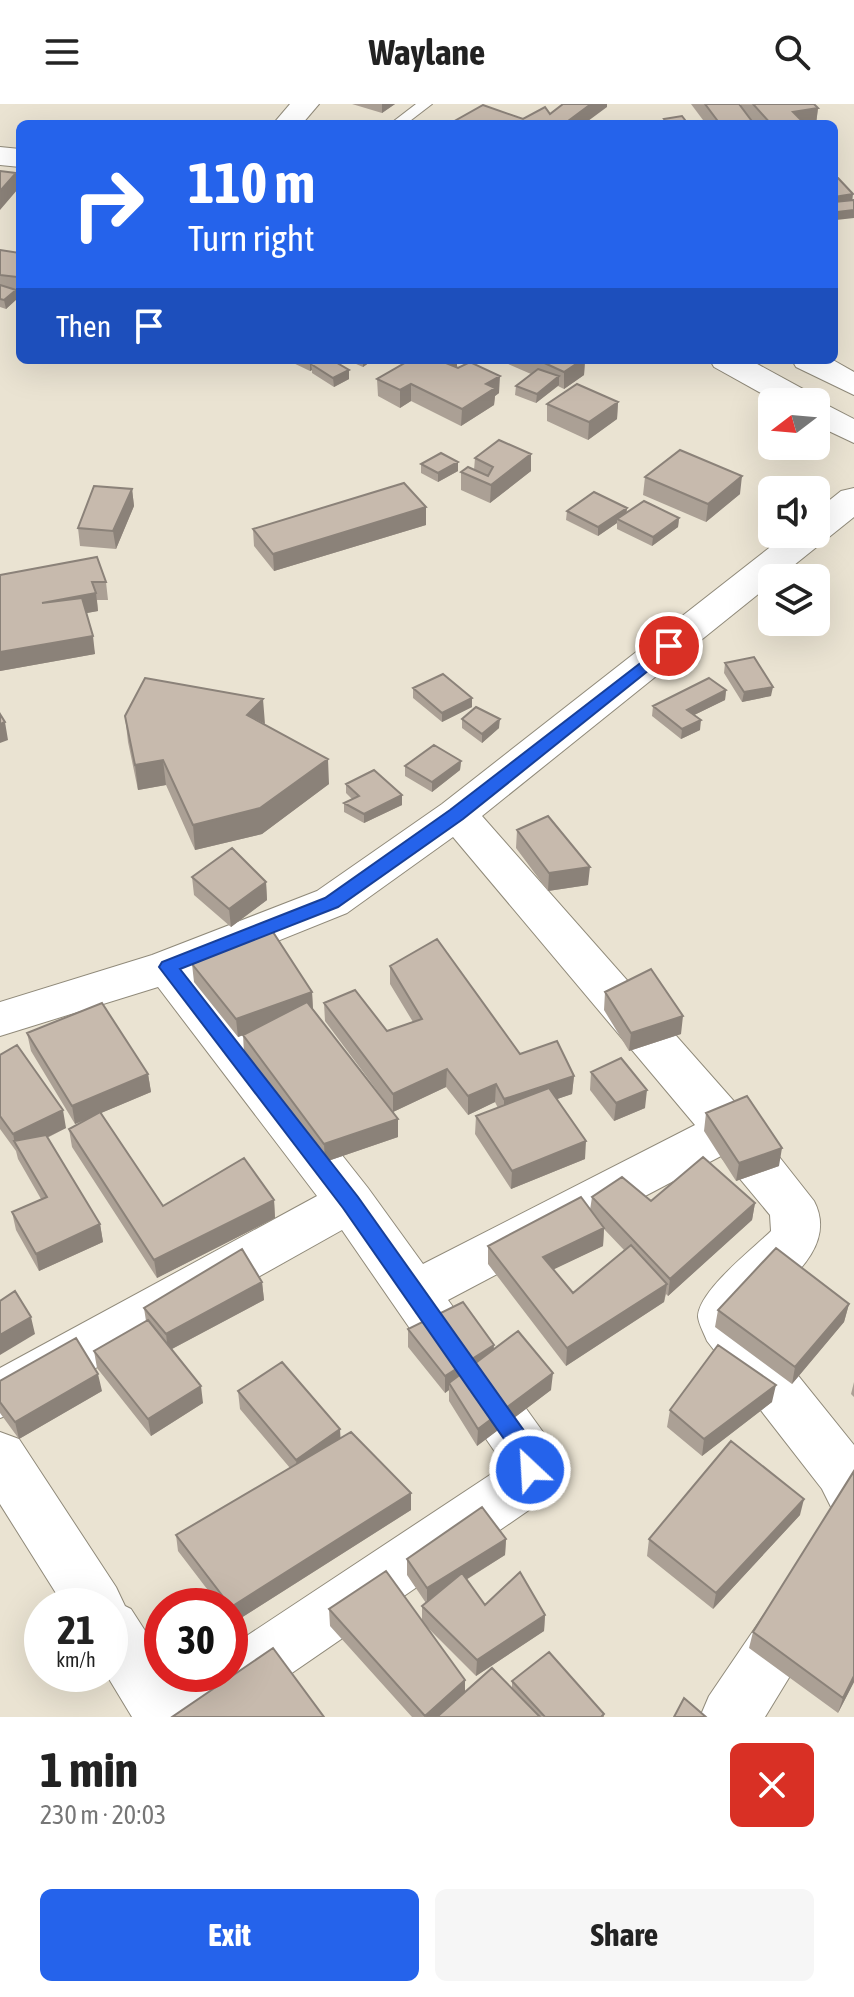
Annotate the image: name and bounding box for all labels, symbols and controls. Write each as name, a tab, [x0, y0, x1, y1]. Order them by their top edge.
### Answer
icon: menu	[40, 30, 84, 74]
icon: search	[770, 30, 814, 74]
text: Waylane	[369, 31, 485, 73]
text: 110 m	[188, 151, 315, 215]
icon: right	[56, 152, 160, 256]
text: Turn right	[188, 217, 315, 259]
icon: arrive	[127, 304, 171, 348]
text: Then	[56, 309, 111, 343]
north arrow	[758, 388, 830, 460]
map controls	[758, 388, 830, 636]
button: sound	[758, 476, 830, 548]
button: layers	[758, 564, 830, 636]
pin	[635, 612, 703, 680]
icon: arrive	[647, 624, 691, 668]
position arrow	[488, 1428, 572, 1512]
speed limit sign: 30	[144, 1588, 248, 1692]
text: 21	[57, 1607, 95, 1652]
text: km/h	[56, 1648, 96, 1671]
text: 1 min	[40, 1742, 138, 1797]
button: close	[730, 1743, 814, 1827]
text: 230 m · 20:03	[40, 1800, 166, 1830]
button: Exit	[40, 1889, 419, 1981]
button: Share	[435, 1889, 814, 1981]

